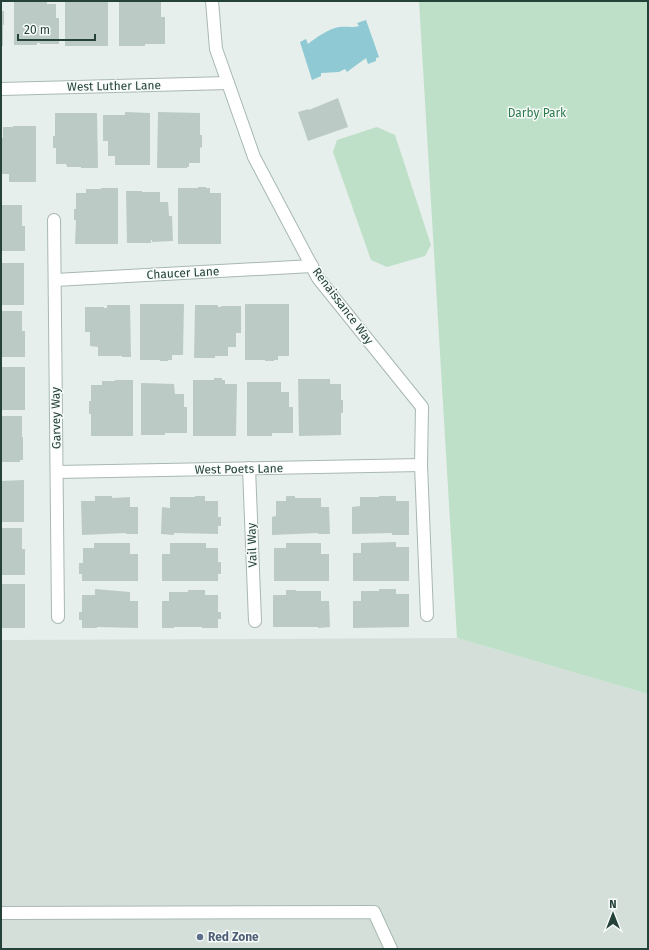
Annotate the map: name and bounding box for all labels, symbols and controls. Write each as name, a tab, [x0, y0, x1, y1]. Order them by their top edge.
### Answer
scale bar	[18, 16, 95, 42]
text: 20 m	[24, 23, 50, 37]
street label: West Luther Lane	[67, 78, 161, 94]
park label: Darby Park	[508, 106, 567, 120]
street label: Chaucer Lane	[146, 264, 220, 282]
street label: Renaissance Way	[310, 265, 376, 347]
street label: Garvey Way	[48, 387, 64, 449]
street label: West Poets Lane	[195, 461, 283, 477]
street label: Vail Way	[244, 522, 260, 568]
north arrow	[593, 894, 633, 934]
text: N	[609, 898, 617, 911]
place label: Red Zone	[208, 930, 259, 944]
marker: Red Zone	[195, 932, 205, 942]

